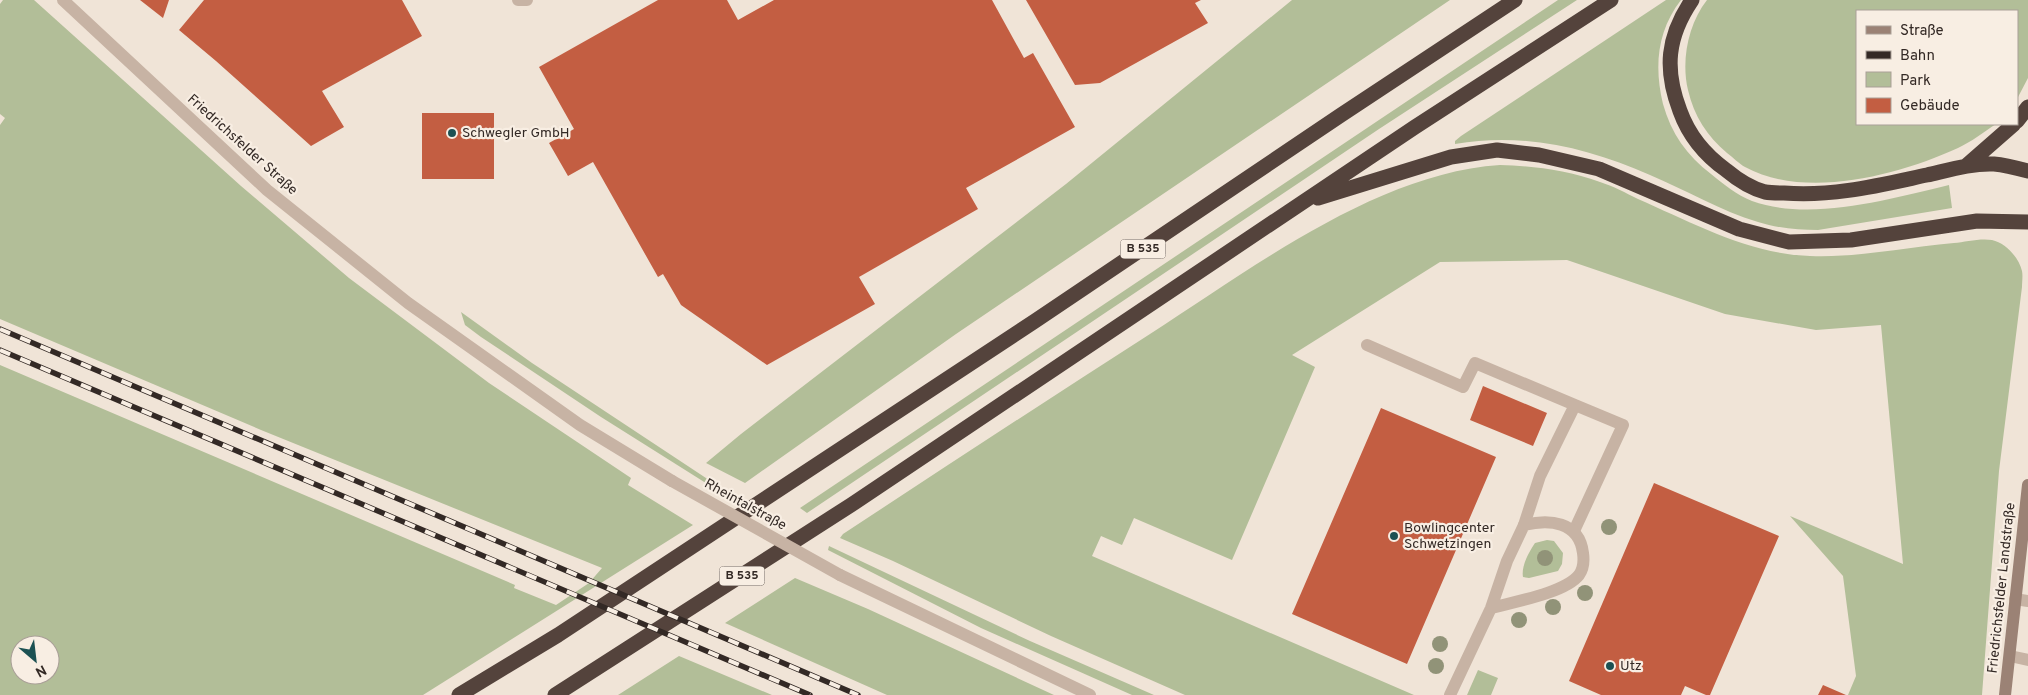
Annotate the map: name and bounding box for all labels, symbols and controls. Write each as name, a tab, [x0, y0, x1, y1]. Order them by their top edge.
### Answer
legend	[1856, 10, 2018, 125]
text: Straße	[1900, 22, 1944, 41]
text: Bahn	[1900, 47, 1935, 66]
text: Park	[1900, 72, 1931, 91]
street label: Friedrichsfelder Straße	[183, 91, 301, 199]
text: Gebäude	[1900, 97, 1960, 116]
place label: Schwegler GmbH	[462, 125, 570, 142]
marker: Schwegler GmbH	[446, 127, 458, 139]
road number: B 535	[1120, 240, 1166, 258]
street label: Rheintalstraße	[701, 475, 789, 535]
street label: Friedrichsfelder Landstraße	[1985, 502, 2019, 674]
place label: Bowlingcenter Schwetzingen	[1404, 520, 1495, 553]
marker: Bowlingcenter Schwetzingen	[1388, 530, 1400, 542]
road number: B 535	[720, 566, 764, 586]
north arrow	[10, 635, 60, 685]
place label: Utz	[1620, 658, 1642, 675]
text: N	[32, 660, 49, 680]
marker: Utz	[1604, 660, 1616, 672]

